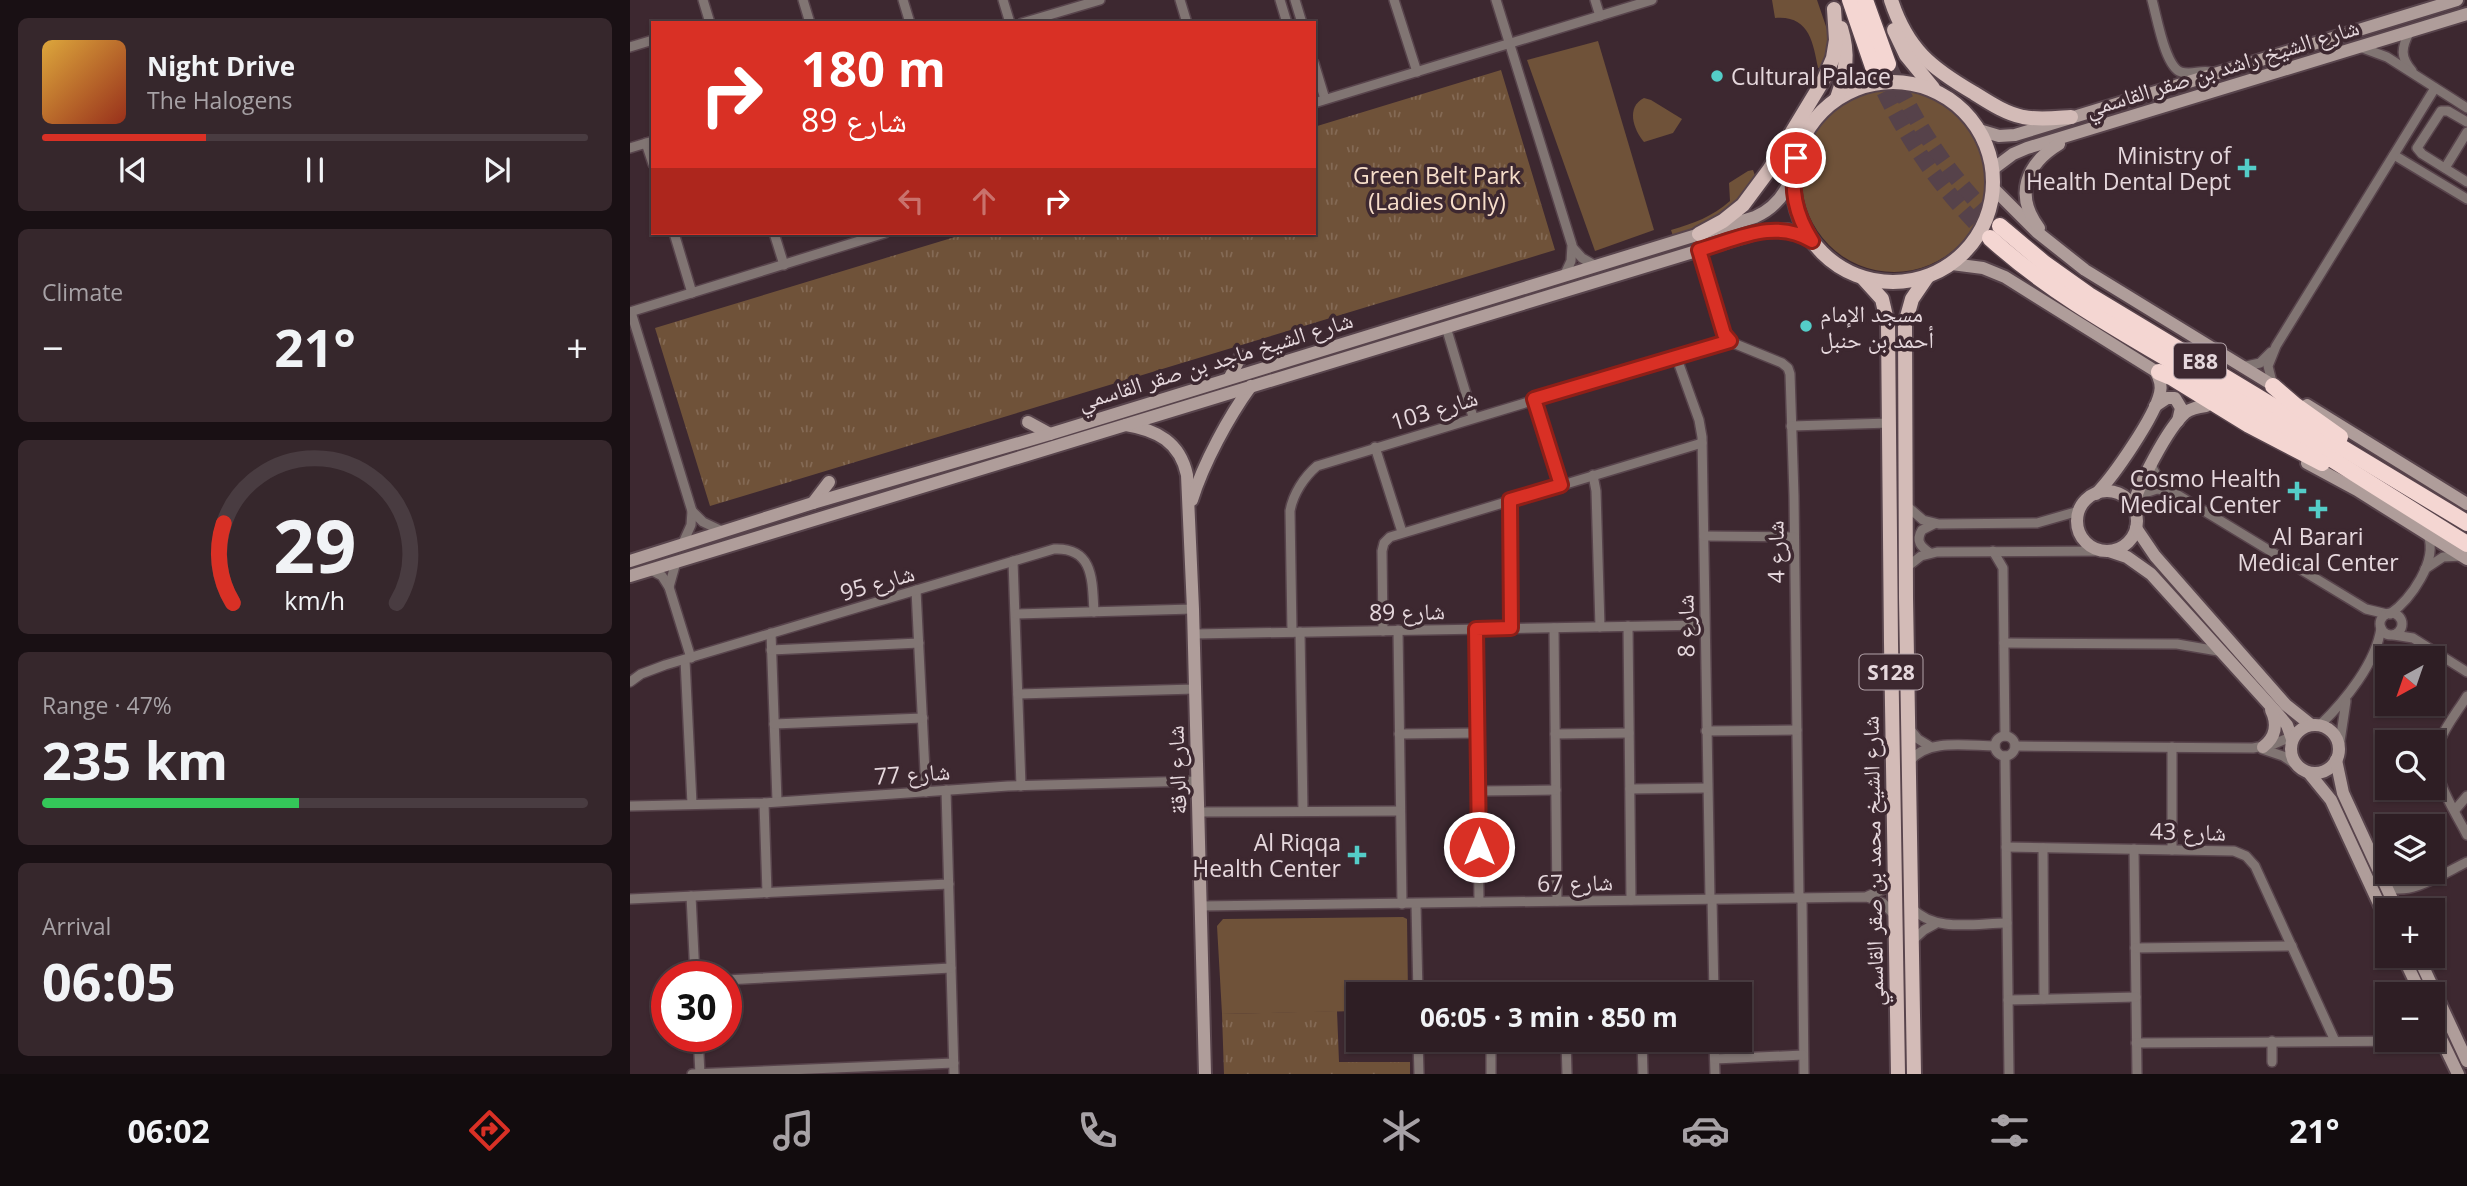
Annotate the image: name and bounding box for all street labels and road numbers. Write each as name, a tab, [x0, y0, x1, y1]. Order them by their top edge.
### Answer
street label: شارع الشيخ راشد بن صقر القاسمي	[2081, 10, 2364, 128]
street label: شارع الشيخ ماجد بن صقر القاسمي	[1073, 303, 1358, 421]
road number: E88	[2174, 344, 2226, 378]
street label: شارع 103	[1387, 381, 1481, 437]
street label: شارع 4	[1758, 520, 1792, 584]
street label: شارع 95	[836, 556, 918, 608]
street label: شارع 89	[1369, 594, 1445, 628]
street label: شارع 8	[1668, 594, 1702, 658]
road number: S128	[1860, 654, 1922, 690]
street label: شارع الشيخ محمد بن صقر القاسمي	[1853, 715, 1894, 1007]
street label: شارع الرقة	[1158, 725, 1194, 815]
street label: شارع 77	[873, 754, 951, 792]
street label: شارع 43	[2150, 814, 2226, 848]
street label: شارع 67	[1537, 865, 1613, 899]

